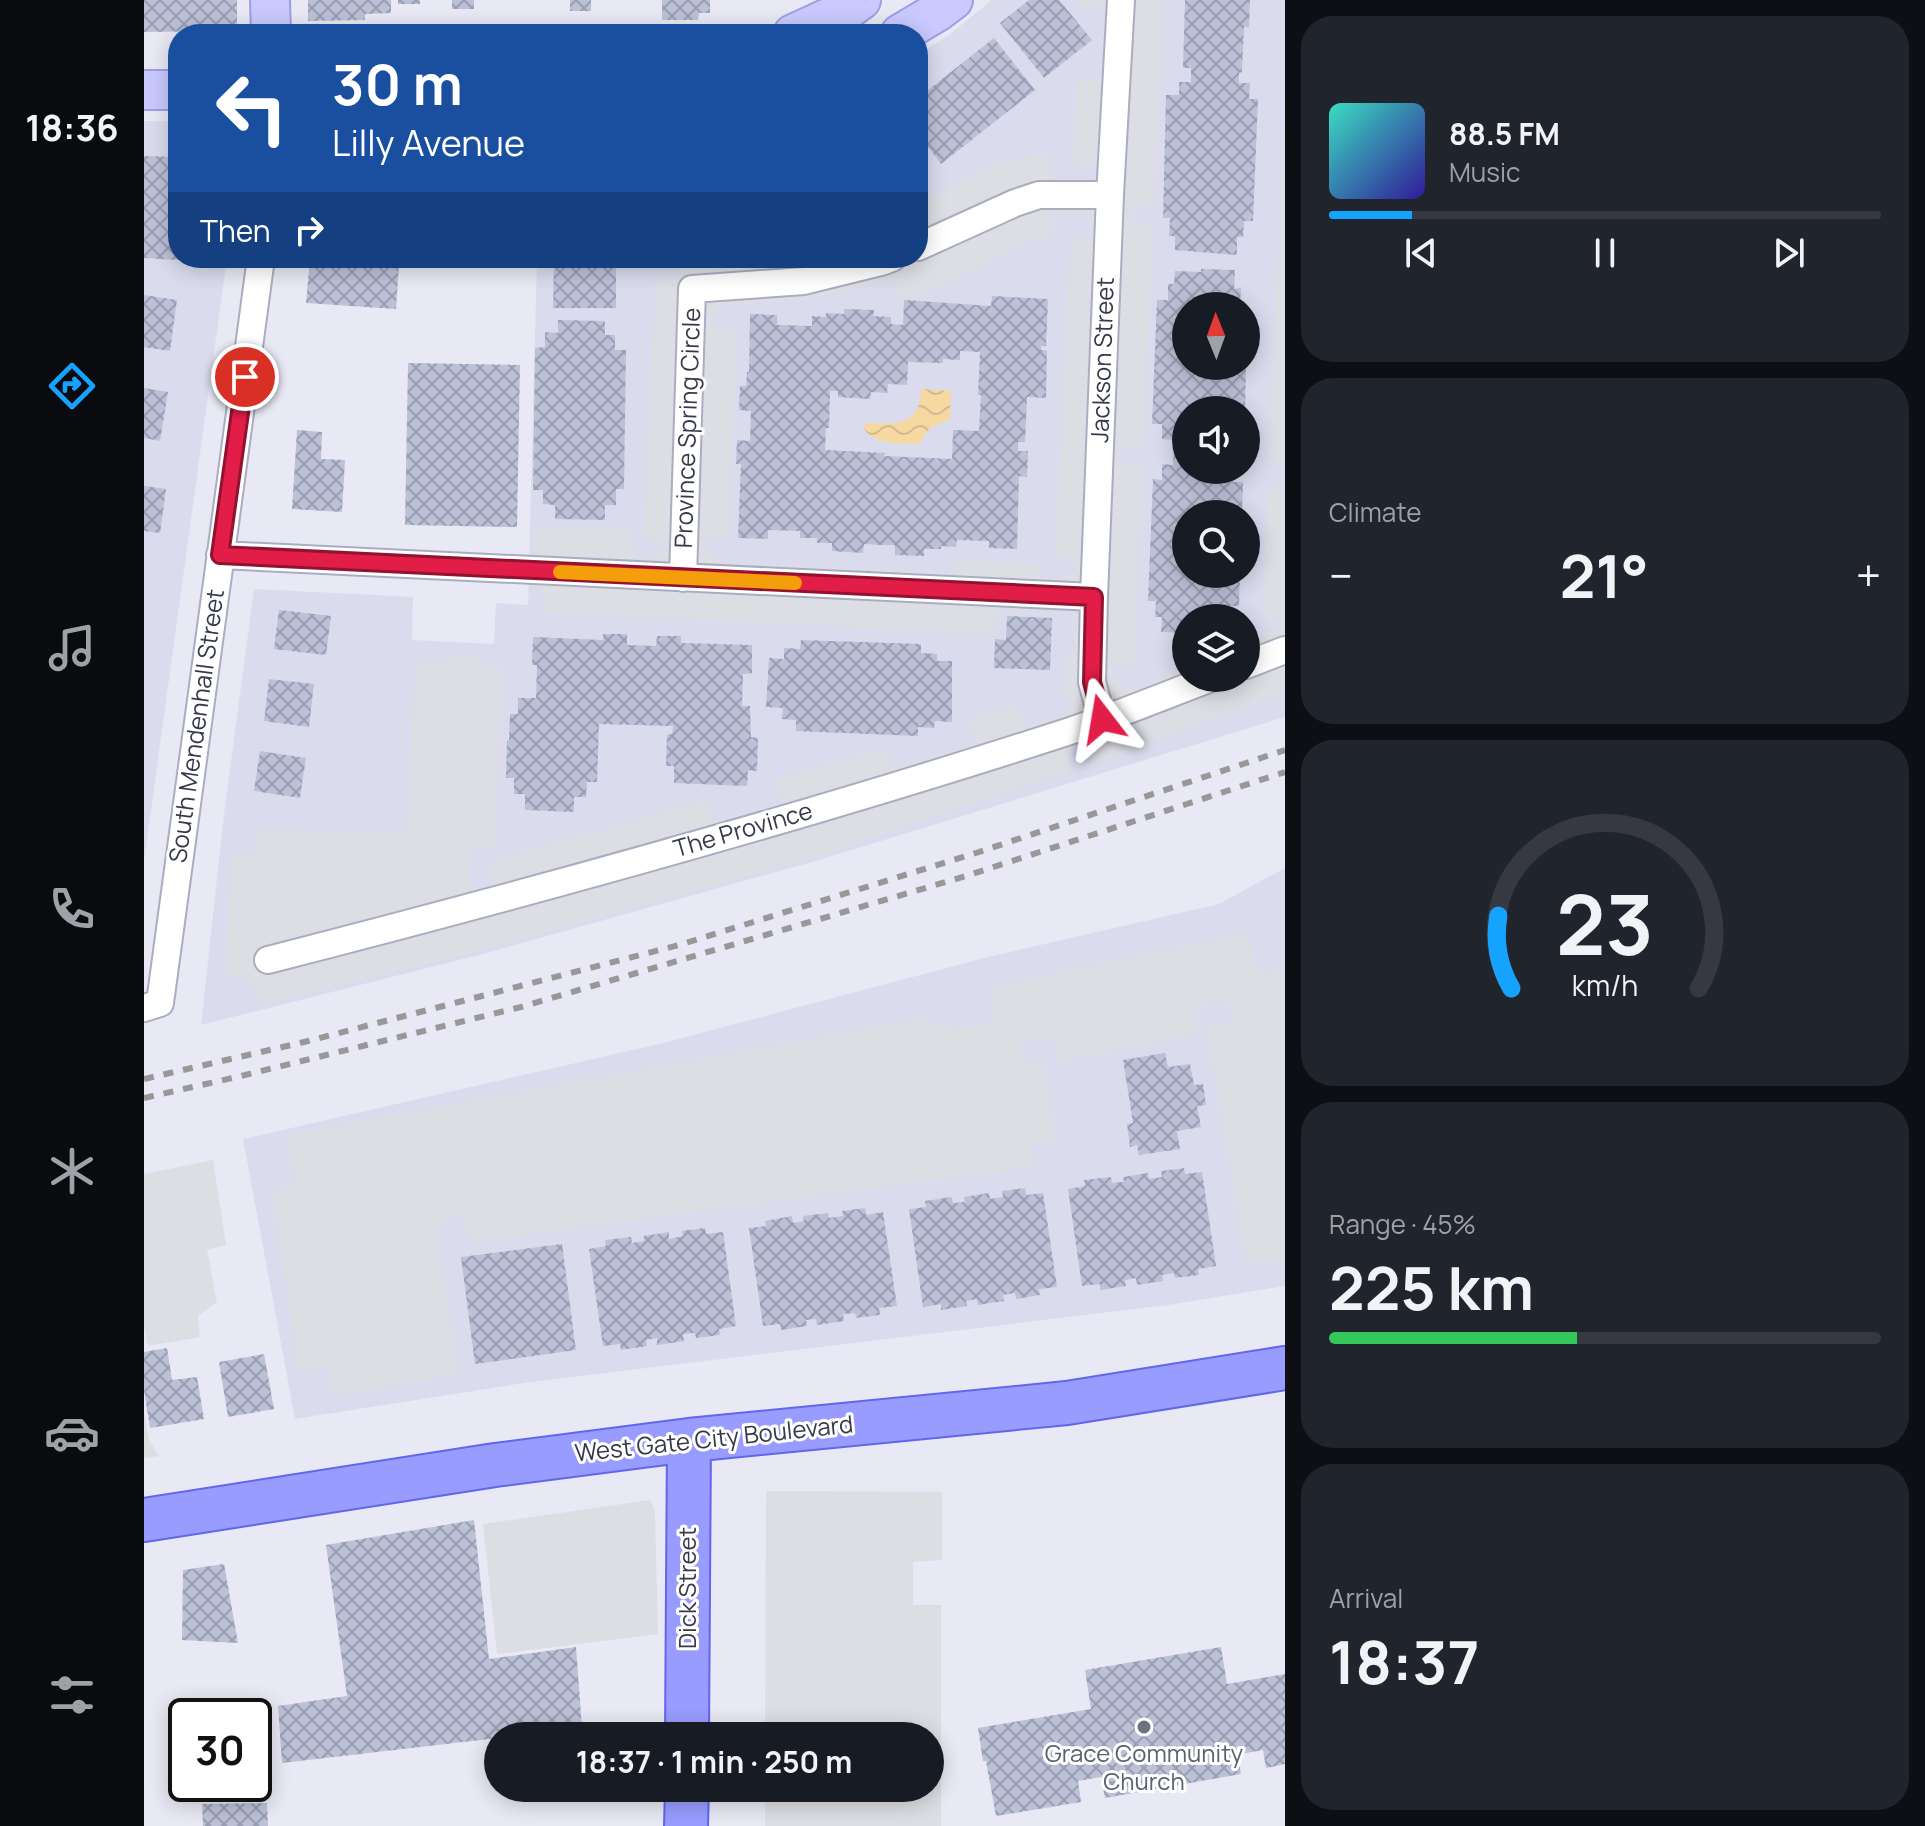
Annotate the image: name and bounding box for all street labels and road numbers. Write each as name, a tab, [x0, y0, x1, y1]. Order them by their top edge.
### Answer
street label: Jackson Street	[1082, 277, 1121, 443]
street label: Province Spring Circle	[666, 307, 707, 549]
street label: South Mendenhall Street	[160, 587, 231, 865]
street label: The Province	[669, 793, 816, 864]
street label: West Gate City Boulevard	[573, 1406, 855, 1469]
street label: Dick Street	[670, 1527, 703, 1649]

